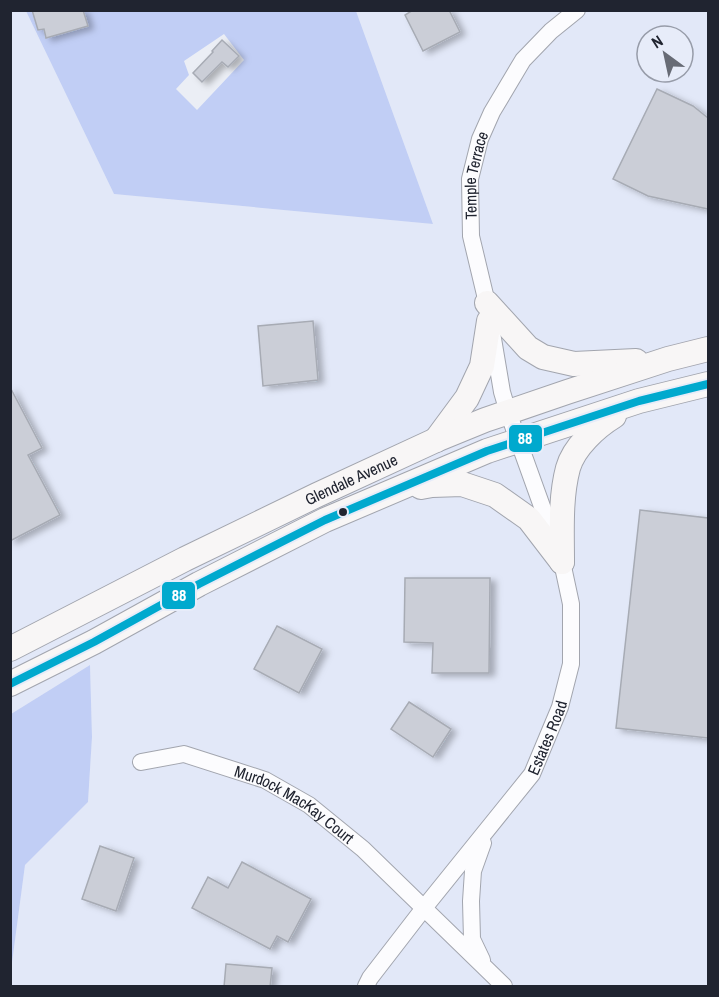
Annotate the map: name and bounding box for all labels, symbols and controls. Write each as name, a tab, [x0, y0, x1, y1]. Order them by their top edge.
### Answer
north arrow	[635, 24, 695, 84]
text: N	[647, 30, 667, 53]
street label: Temple Terrace	[459, 128, 493, 220]
line badge: 88	[508, 424, 543, 453]
text: 88	[518, 427, 532, 449]
street label: Glendale Avenue	[301, 448, 401, 510]
unlabelled marker	[337, 506, 349, 518]
line badge: 88	[161, 581, 196, 610]
text: 88	[172, 584, 186, 606]
street label: Estates Road	[522, 698, 572, 778]
street label: Murdock MacKay Court	[232, 760, 359, 849]

